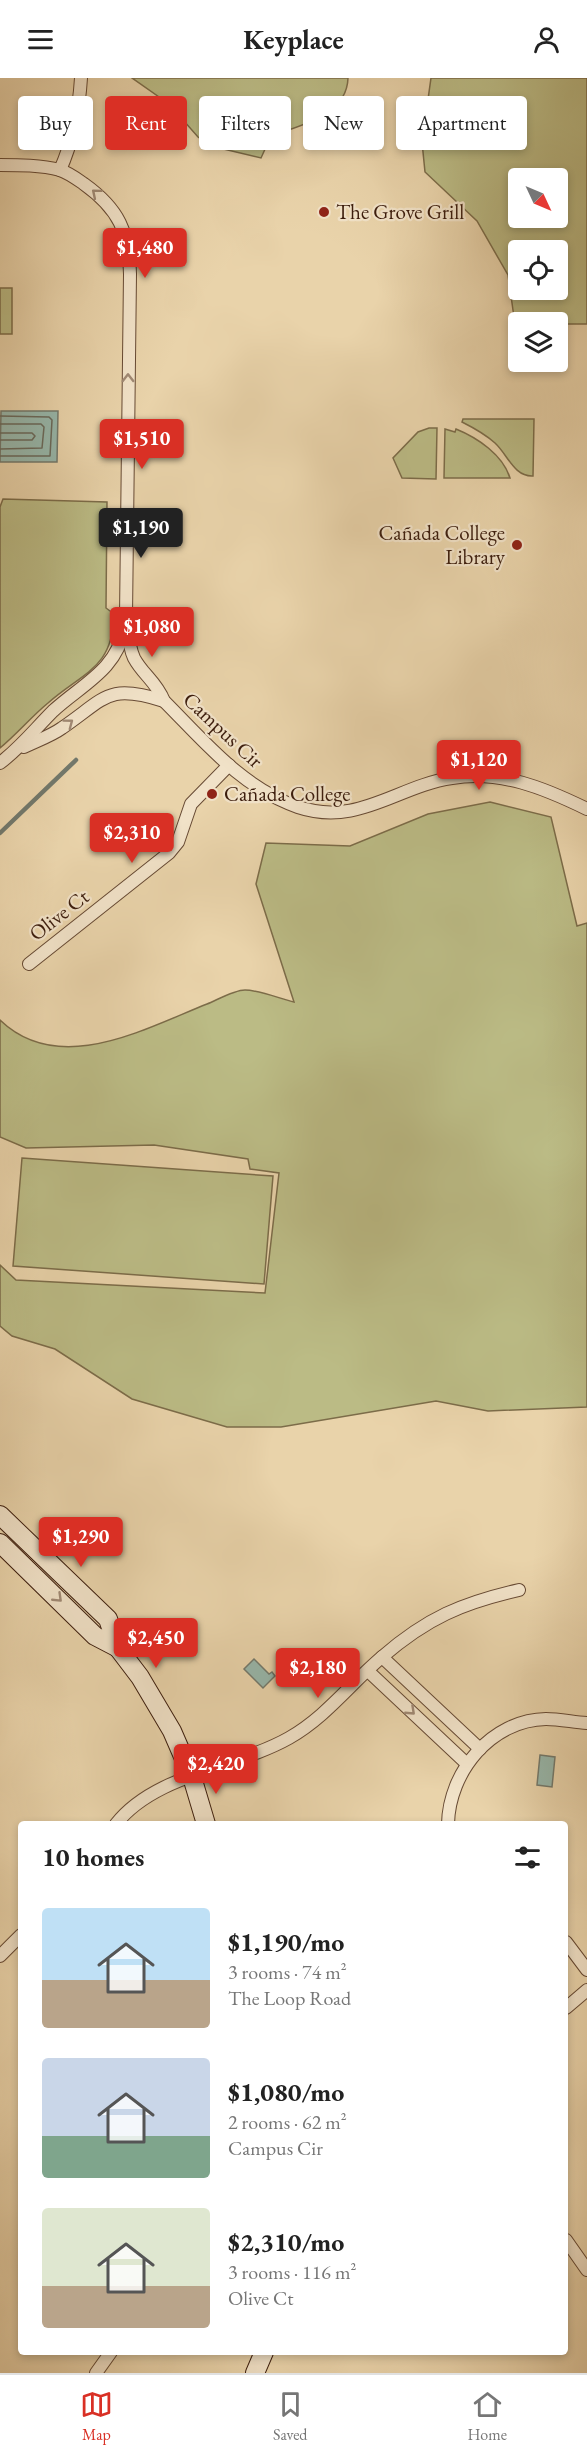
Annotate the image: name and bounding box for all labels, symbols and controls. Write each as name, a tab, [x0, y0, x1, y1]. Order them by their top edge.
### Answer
text: Keyplace	[243, 22, 344, 57]
icon: menu	[24, 23, 57, 56]
icon: person	[530, 23, 563, 56]
chip: Buy	[18, 96, 93, 150]
chip: Rent	[105, 96, 187, 150]
chip: Filters	[199, 96, 291, 150]
chip: New	[303, 96, 384, 150]
chip: Apartment	[396, 96, 527, 150]
north arrow	[508, 168, 568, 228]
map controls	[508, 168, 568, 372]
one-way arrow	[92, 190, 103, 201]
place label: The Grove Grill	[336, 198, 464, 225]
marker: The Grove Grill	[317, 205, 331, 219]
pin: $1,480	[96, 228, 194, 279]
text: $1,480	[117, 234, 173, 260]
button: locate	[508, 240, 568, 300]
button: layers	[508, 312, 568, 372]
one-way arrow	[122, 373, 134, 382]
pin: $1,510	[93, 419, 191, 470]
text: $1,510	[114, 425, 170, 451]
pin: $1,190	[92, 508, 190, 559]
text: $1,190	[113, 514, 169, 540]
place label: Cañada College Library	[378, 519, 506, 570]
marker: Cañada College Library	[510, 538, 524, 552]
pin: $1,080	[103, 607, 201, 658]
text: $1,080	[124, 613, 180, 639]
street label: Campus Cir	[178, 686, 269, 773]
one-way arrow	[62, 719, 73, 730]
pin: $1,120	[430, 740, 528, 791]
text: $1,120	[451, 746, 507, 772]
place label: Cañada College	[224, 780, 351, 807]
marker: Cañada College	[205, 787, 219, 801]
pin: $2,310	[83, 813, 181, 864]
text: $2,310	[104, 819, 160, 845]
street label: Olive Ct	[23, 883, 94, 946]
pin: $1,290	[32, 1517, 130, 1568]
text: $1,290	[53, 1523, 109, 1549]
one-way arrow	[50, 1590, 61, 1601]
pin: $2,450	[107, 1618, 205, 1669]
text: $2,450	[128, 1624, 184, 1650]
pin: $2,180	[269, 1648, 367, 1699]
text: $2,180	[290, 1654, 346, 1680]
one-way arrow	[404, 1704, 414, 1715]
pin: $2,420	[167, 1744, 265, 1795]
text: $2,420	[188, 1750, 244, 1776]
text: 10 homes	[42, 1840, 144, 1874]
icon: filters	[511, 1841, 544, 1874]
text: $1,190/mo	[228, 1925, 344, 1959]
icon: home	[90, 1932, 162, 2004]
text: 3 rooms · 74 m²	[228, 1959, 347, 1985]
text: The Loop Road	[228, 1985, 351, 2011]
text: $1,080/mo	[228, 2075, 344, 2109]
icon: home	[90, 2082, 162, 2154]
text: 2 rooms · 62 m²	[228, 2109, 347, 2135]
text: Campus Cir	[228, 2135, 323, 2161]
text: $2,310/mo	[228, 2225, 344, 2259]
icon: home	[90, 2232, 162, 2304]
text: 3 rooms · 116 m²	[228, 2259, 356, 2285]
text: Olive Ct	[228, 2285, 294, 2311]
tab: Map	[80, 2388, 113, 2445]
tab: Saved	[273, 2388, 307, 2445]
tab: Home	[467, 2388, 507, 2445]

